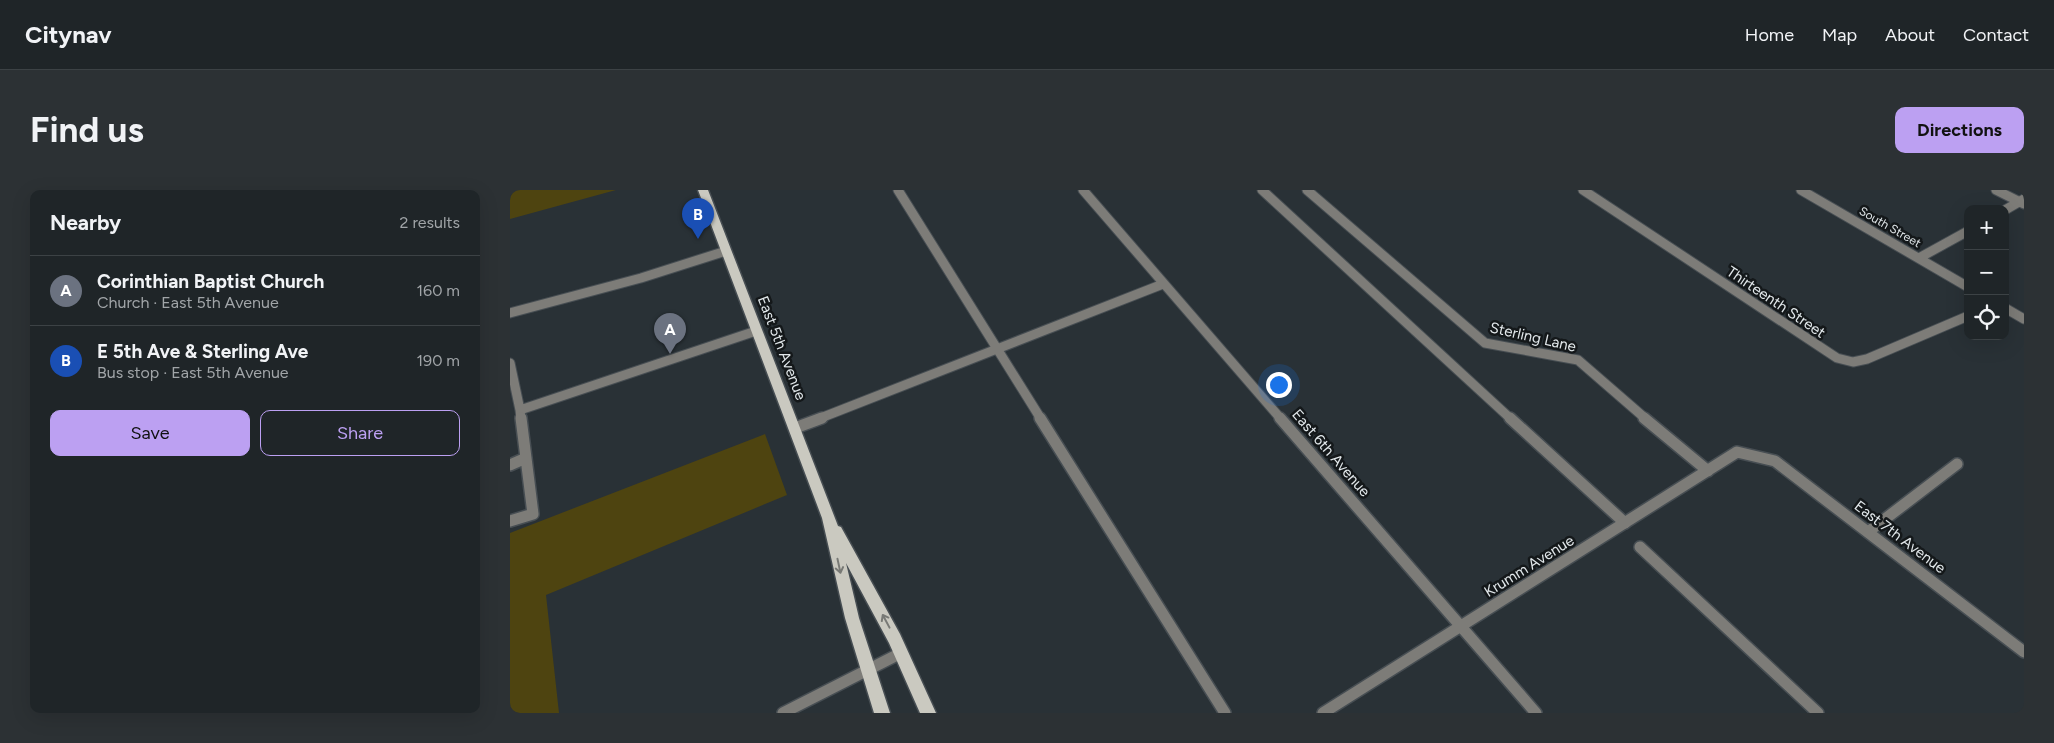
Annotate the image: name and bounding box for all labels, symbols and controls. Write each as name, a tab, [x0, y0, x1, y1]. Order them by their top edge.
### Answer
text: Citynav	[25, 20, 112, 49]
text: Home	[1745, 24, 1794, 46]
text: Map	[1822, 24, 1857, 46]
text: About	[1885, 24, 1935, 46]
text: Contact	[1963, 24, 2029, 46]
button: Directions	[1895, 107, 2024, 153]
text: Find us	[30, 109, 144, 151]
pin: B	[682, 198, 714, 239]
street label: South Street	[1857, 204, 1924, 250]
map controls	[1964, 205, 2009, 340]
button: +	[1964, 205, 2009, 250]
text: Nearby	[50, 210, 121, 235]
text: 2 results	[400, 213, 460, 232]
button: −	[1964, 250, 2009, 295]
street label: Thirteenth Street	[1723, 262, 1829, 342]
text: Corinthian Baptist Church	[97, 270, 324, 293]
text: A	[60, 281, 72, 300]
text: 160 m	[417, 281, 460, 300]
text: Church · East 5th Avenue	[97, 293, 279, 312]
street label: East 5th Avenue	[754, 293, 810, 403]
button: locate	[1964, 295, 2009, 340]
pin: A	[654, 313, 686, 354]
street label: Sterling Lane	[1488, 318, 1578, 356]
text: E 5th Ave & Sterling Ave	[97, 340, 308, 363]
text: B	[61, 351, 71, 370]
text: 190 m	[417, 351, 460, 370]
text: Bus stop · East 5th Avenue	[97, 363, 289, 382]
your location	[1266, 372, 1292, 398]
street label: East 6th Avenue	[1288, 406, 1374, 500]
button: Save	[50, 410, 250, 456]
button: Share	[260, 410, 460, 456]
street label: East 7th Avenue	[1851, 497, 1949, 577]
street label: Krumm Avenue	[1481, 531, 1577, 601]
one-way arrow	[835, 557, 845, 573]
one-way arrow	[880, 614, 890, 629]

